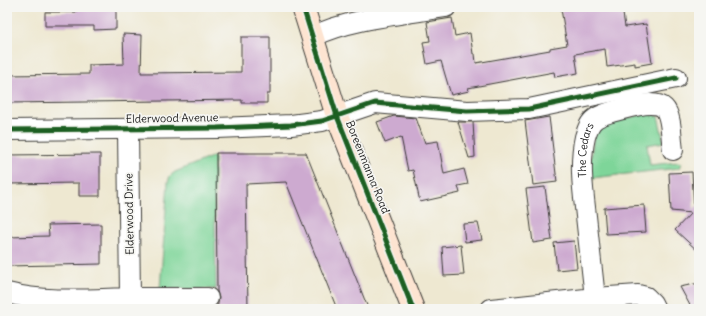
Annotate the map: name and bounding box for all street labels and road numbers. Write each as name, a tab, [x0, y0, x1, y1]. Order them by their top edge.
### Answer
street label: Elderwood Avenue	[126, 110, 219, 126]
street label: Boreenmanna Road	[343, 118, 393, 216]
street label: The Cedars	[575, 120, 597, 178]
street label: Elderwood Drive	[121, 173, 137, 255]

